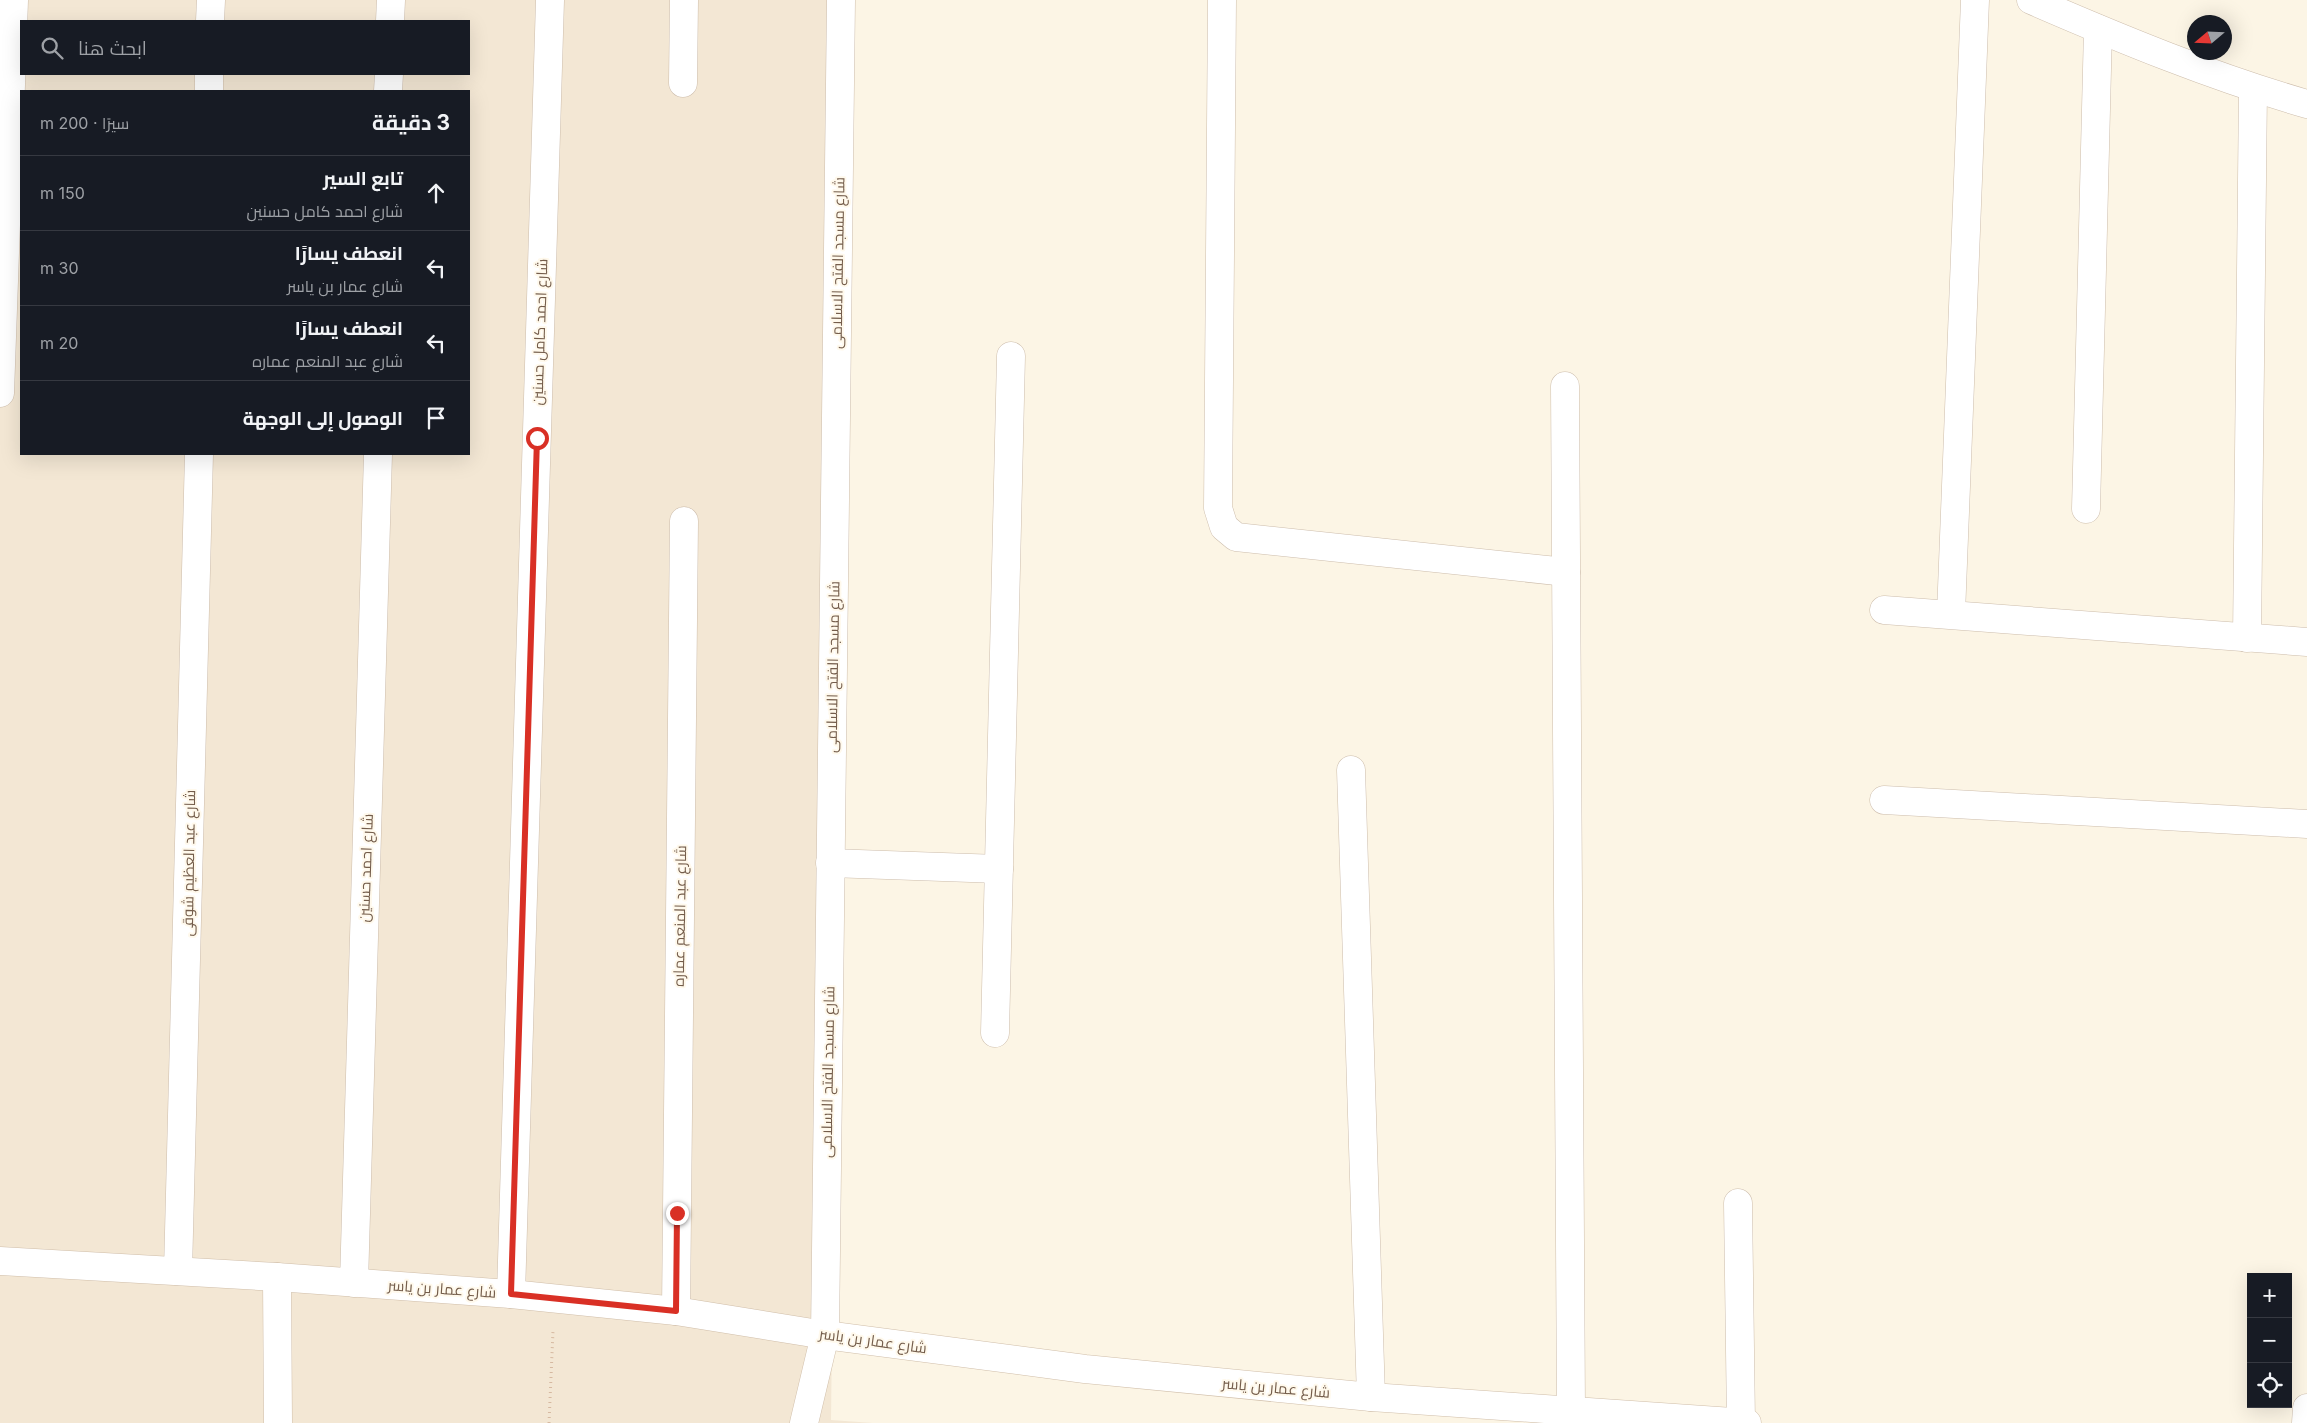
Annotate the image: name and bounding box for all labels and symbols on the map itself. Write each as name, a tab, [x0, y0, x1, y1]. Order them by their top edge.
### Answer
north arrow	[2187, 15, 2232, 60]
street label: شارع مسجد الفتح الاسلامى	[827, 177, 850, 349]
street label: شارع احمد كامل حسنين	[527, 258, 554, 406]
route start	[526, 427, 549, 450]
street label: شارع مسجد الفتح الاسلامى	[822, 581, 845, 753]
street label: شارع عبد العظيم شوقى	[178, 789, 201, 937]
street label: شارع احمد حسنين	[354, 813, 379, 923]
street label: شارع عبد المنعم عماره	[669, 845, 692, 987]
street label: شارع مسجد الفتح الاسلامى	[817, 986, 840, 1158]
route end	[666, 1202, 689, 1225]
street label: شارع عمار بن ياسر	[386, 1275, 497, 1304]
street label: شارع عمار بن ياسر	[817, 1323, 928, 1359]
street label: شارع عمار بن ياسر	[1220, 1373, 1331, 1404]

